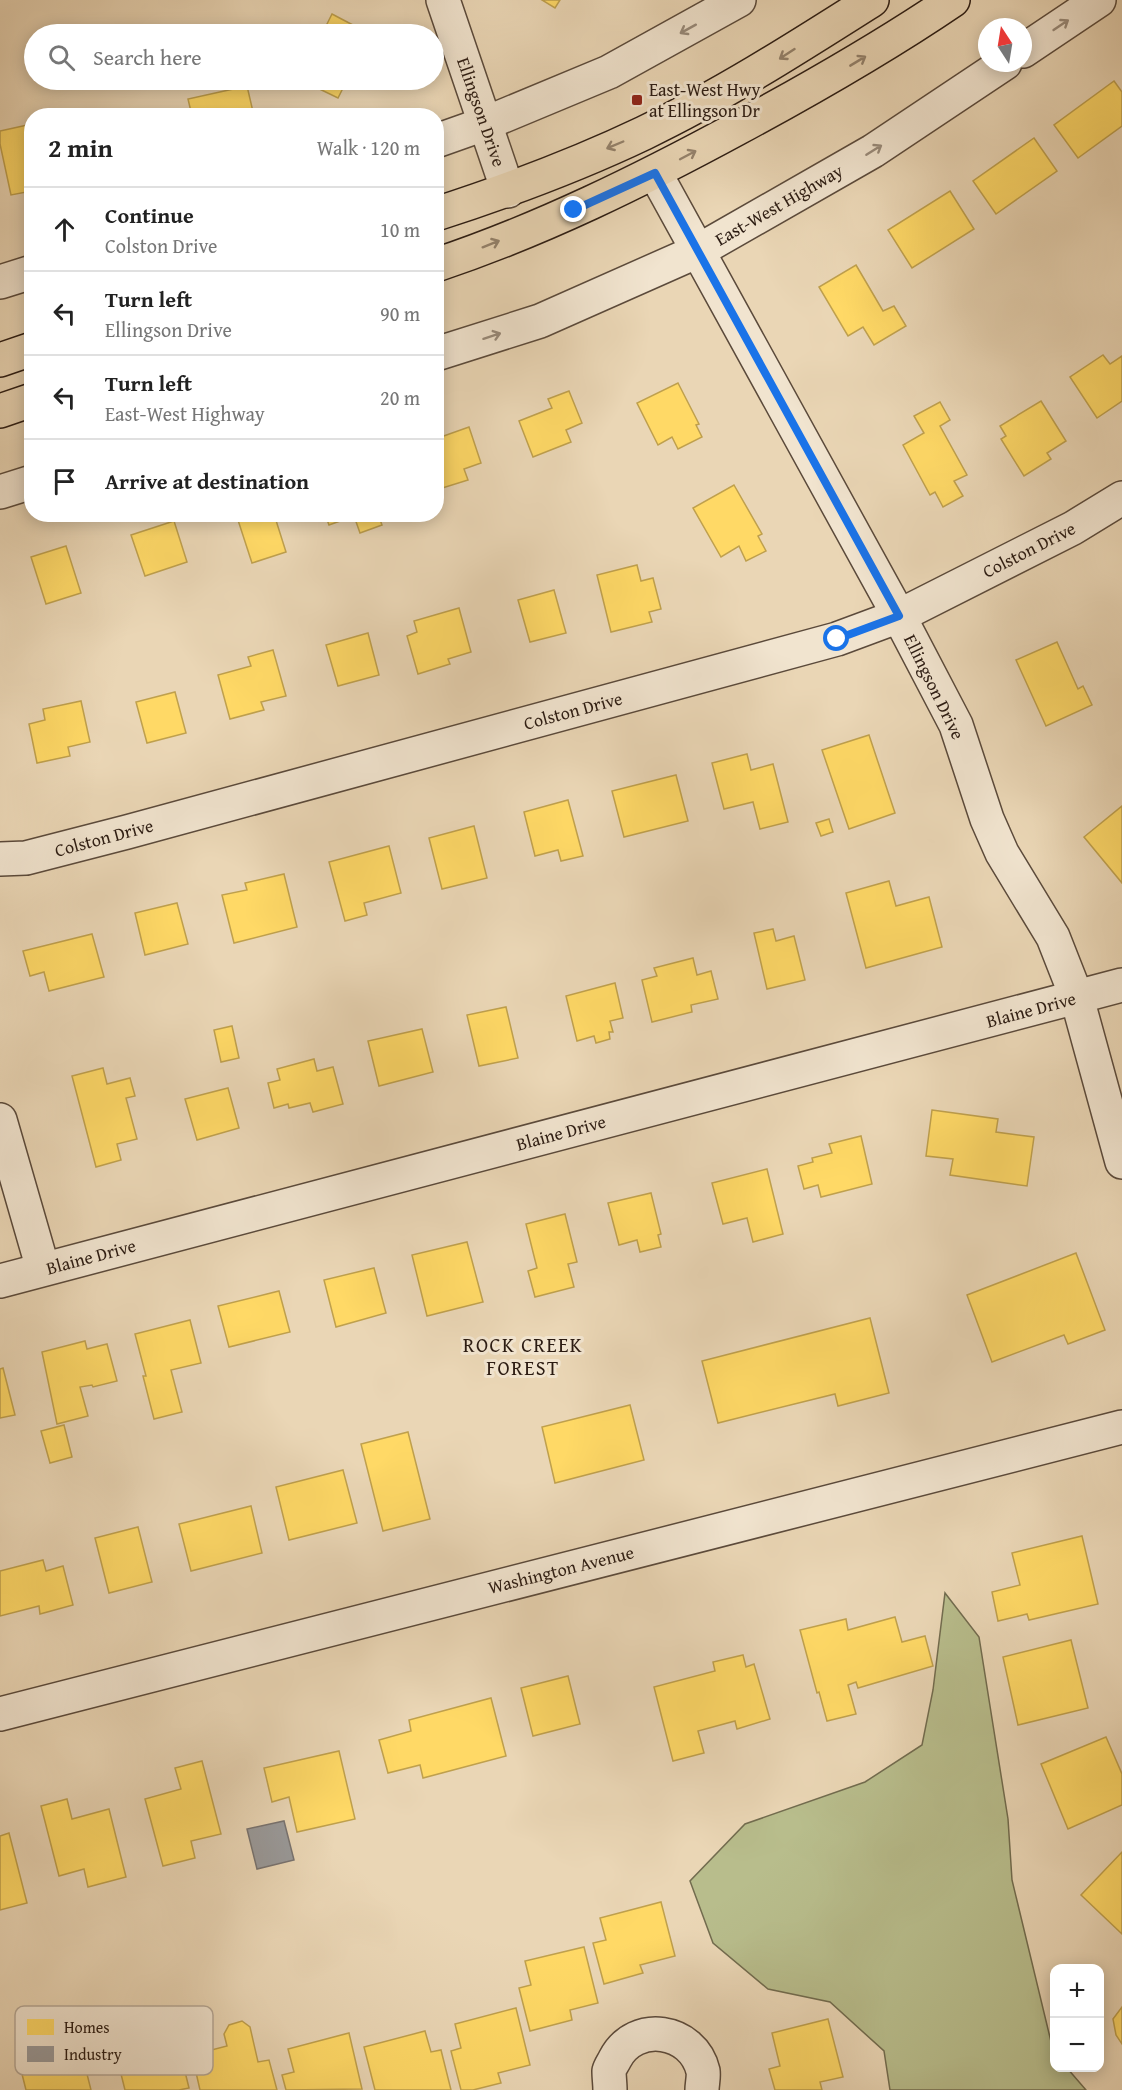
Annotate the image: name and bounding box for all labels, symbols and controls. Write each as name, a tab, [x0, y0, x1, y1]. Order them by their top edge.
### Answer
north arrow	[978, 18, 1032, 72]
one-way arrow	[1052, 19, 1069, 31]
one-way arrow	[679, 23, 696, 35]
search box	[24, 24, 444, 90]
icon: search	[45, 41, 78, 74]
text: Search here	[93, 41, 202, 73]
one-way arrow	[779, 48, 796, 60]
street label: Ellingson Drive	[450, 53, 513, 170]
one-way arrow	[849, 55, 866, 67]
place label: East-West Hwy at Ellingson Dr	[649, 76, 761, 124]
marker: East-West Hwy at Ellingson Dr	[630, 93, 644, 107]
text: 2 min	[48, 128, 113, 167]
text: Walk · 120 m	[317, 133, 420, 162]
one-way arrow	[606, 140, 624, 151]
one-way arrow	[866, 144, 883, 157]
one-way arrow	[678, 149, 696, 160]
street label: East-West Highway	[710, 157, 848, 252]
route end	[560, 196, 586, 222]
text: Continue	[105, 199, 194, 231]
icon: ahead	[48, 213, 81, 246]
text: 10 m	[380, 215, 420, 244]
text: Colston Drive	[105, 231, 217, 260]
one-way arrow	[481, 238, 500, 249]
text: Turn left	[105, 283, 192, 315]
icon: left	[48, 297, 81, 330]
text: 90 m	[380, 299, 420, 328]
text: Ellingson Drive	[105, 315, 232, 344]
one-way arrow	[482, 330, 501, 341]
text: Turn left	[105, 367, 192, 399]
icon: left	[48, 381, 81, 414]
text: 20 m	[380, 383, 420, 412]
text: East-West Highway	[105, 399, 265, 428]
icon: arrive	[48, 465, 81, 498]
text: Arrive at destination	[105, 465, 309, 497]
street label: Colston Drive	[978, 515, 1080, 585]
route start	[823, 625, 849, 651]
street label: Ellingson Drive	[897, 630, 972, 744]
street label: Colston Drive	[521, 684, 625, 737]
street label: Colston Drive	[52, 811, 156, 864]
street label: Blaine Drive	[983, 985, 1079, 1034]
street label: Blaine Drive	[513, 1108, 609, 1157]
street label: Blaine Drive	[43, 1232, 139, 1281]
district label: ROCK CREEK FOREST	[463, 1330, 583, 1382]
street label: Washington Avenue	[485, 1538, 637, 1601]
map controls	[1050, 1964, 1104, 2072]
button: +	[1050, 1964, 1104, 2018]
legend	[15, 2006, 213, 2075]
text: Homes	[64, 2015, 110, 2039]
button: −	[1050, 2018, 1104, 2072]
text: Industry	[64, 2042, 122, 2066]

